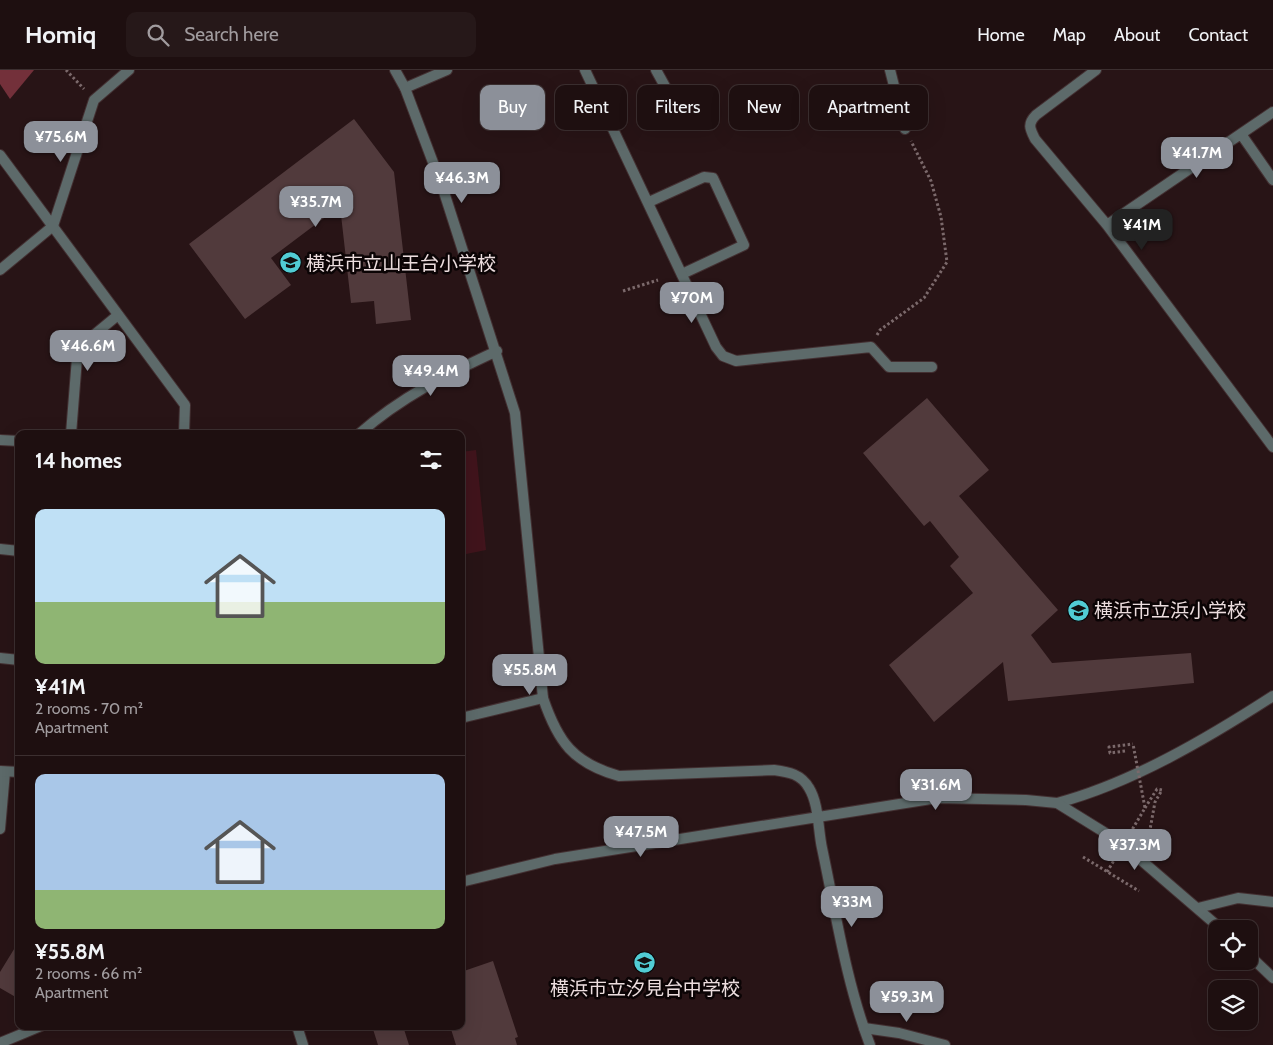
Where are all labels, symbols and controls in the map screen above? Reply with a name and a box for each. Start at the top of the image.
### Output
search box [126,12,476,57]
text: Homiq [25,20,96,49]
icon: search [144,21,172,49]
text: Search here [184,23,279,46]
text: Home [977,24,1025,46]
text: Map [1053,24,1086,46]
text: About [1114,24,1160,46]
text: Contact [1188,24,1248,46]
chip: Buy [480,85,545,130]
chip: Rent [555,85,627,130]
chip: Filters [637,85,719,130]
chip: New [729,85,799,130]
chip: Apartment [809,85,928,130]
pin: ¥75.6M [20,121,102,163]
text: ¥75.6M [35,127,87,146]
pin: ¥41.7M [1156,136,1238,179]
text: ¥41.7M [1172,143,1222,162]
pin: ¥46.3M [421,162,503,204]
text: ¥46.3M [435,168,489,187]
pin: ¥35.7M [275,186,357,228]
text: ¥35.7M [290,192,342,211]
pin: ¥41M [1112,208,1172,251]
text: ¥41M [1123,215,1161,234]
school or university icon: 横浜市立山王台小学校 [278,251,302,275]
place label: 横浜市立山王台小学校 [306,252,496,275]
pin: ¥70M [662,282,722,324]
text: ¥70M [671,288,713,307]
pin: ¥46.6M [47,330,129,372]
text: ¥46.6M [61,336,115,355]
pin: ¥49.4M [390,354,472,397]
text: ¥49.4M [403,361,459,380]
icon: filters [417,446,445,474]
text: 14 homes [35,448,122,473]
icon: home [195,541,285,631]
school or university icon: 横浜市立浜小学校 [1066,598,1090,622]
place label: 横浜市立浜小学校 [1094,599,1246,622]
pin: ¥55.8M [489,654,571,696]
text: ¥55.8M [503,660,557,679]
text: ¥41M [35,674,86,699]
text: 2 rooms · 70 m² [35,699,143,718]
text: Apartment [35,718,108,737]
pin: ¥31.6M [895,768,977,811]
text: ¥31.6M [911,775,961,794]
icon: home [195,807,285,897]
pin: ¥47.5M [600,816,682,858]
text: ¥47.5M [615,822,667,841]
pin: ¥37.3M [1094,828,1176,871]
text: ¥37.3M [1109,835,1161,854]
pin: ¥33M [822,886,882,928]
text: ¥33M [832,892,872,911]
map controls [1208,920,1258,1030]
button: locate [1208,920,1258,970]
text: ¥55.8M [35,939,105,964]
school or university icon: 横浜市立汐見台中学校 [633,950,657,974]
text: 2 rooms · 66 m² [35,964,142,983]
place label: 横浜市立汐見台中学校 [550,977,740,1000]
pin: ¥59.3M [866,980,948,1023]
button: layers [1208,980,1258,1030]
text: Apartment [35,983,108,1002]
text: ¥59.3M [881,987,933,1006]

